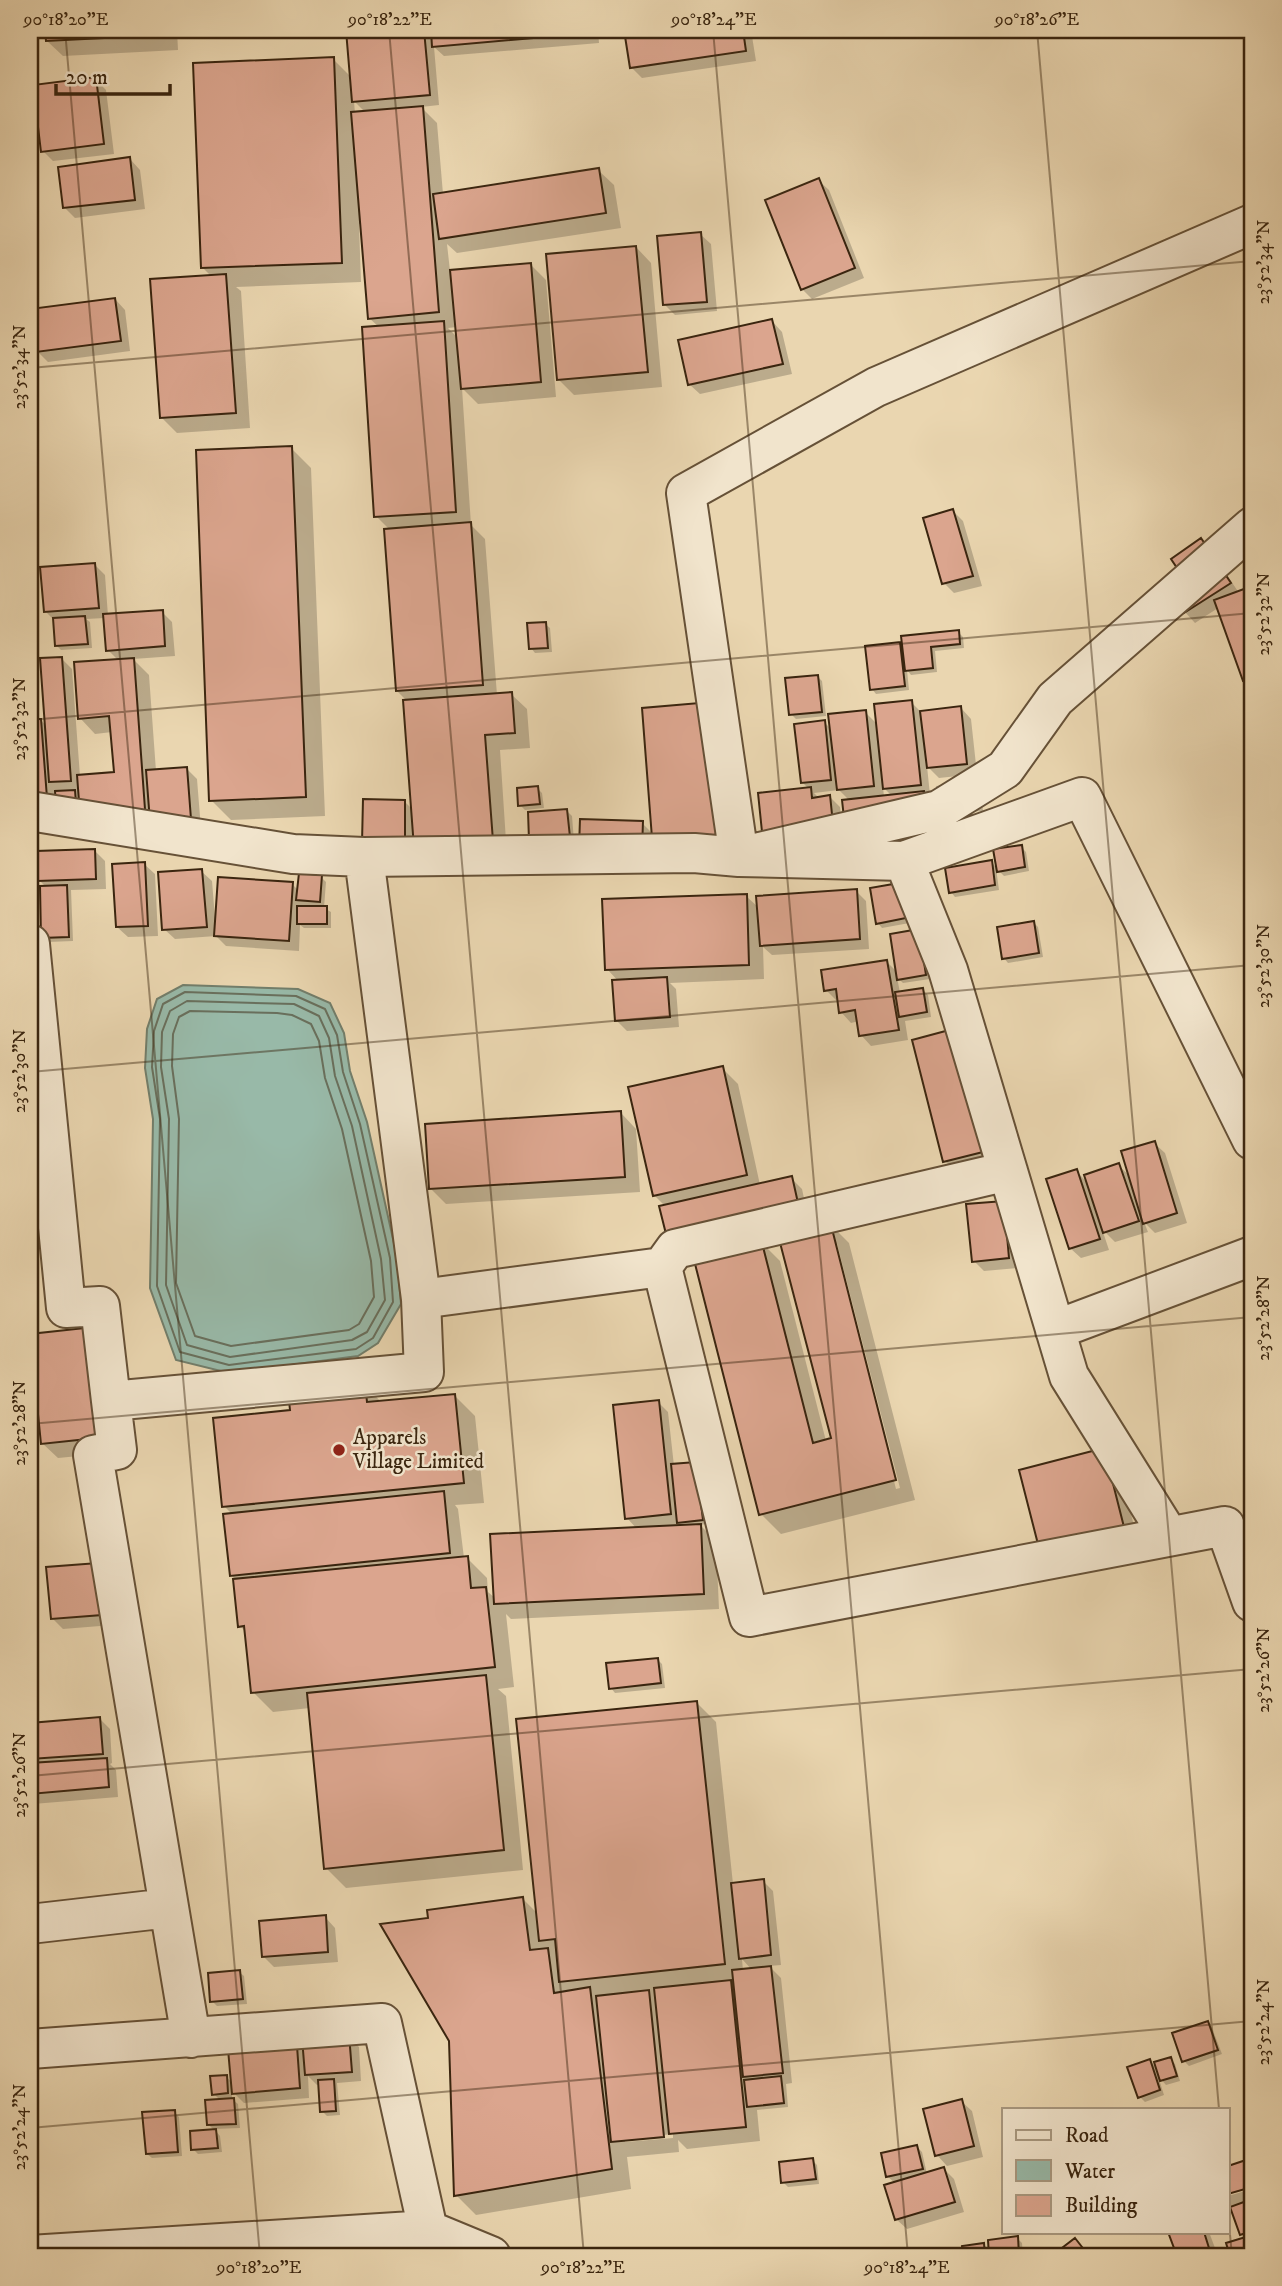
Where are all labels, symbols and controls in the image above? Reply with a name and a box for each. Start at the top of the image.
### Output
text: 90°18'20"E [23,9,109,31]
text: 90°18'22"E [347,9,432,31]
text: 90°18'24"E [670,9,757,31]
text: 90°18'26"E [994,9,1080,31]
scale bar [56,52,170,96]
text: 20 m [66,65,108,91]
text: 23°52'34"N [1253,220,1275,304]
text: 23°52'34"N [9,325,31,409]
text: 23°52'32"N [1253,572,1275,655]
text: 23°52'32"N [9,677,31,760]
text: 23°52'30"N [1253,924,1275,1008]
text: 23°52'30"N [9,1029,31,1113]
text: 23°52'28"N [1253,1275,1275,1361]
text: 23°52'28"N [9,1380,31,1466]
place label: Apparels Village Limited [352,1425,485,1475]
marker: Apparels Village Limited [331,1442,347,1458]
text: 23°52'26"N [1253,1627,1275,1713]
text: 23°52'26"N [9,1732,31,1818]
text: 23°52'24"N [1253,1978,1275,2065]
text: 23°52'24"N [9,2083,31,2170]
legend [1002,2108,1230,2234]
text: Road [1065,2123,1109,2149]
text: Water [1064,2159,1115,2185]
text: Building [1065,2193,1138,2219]
text: 90°18'20"E [216,2257,302,2279]
text: 90°18'22"E [540,2257,625,2279]
text: 90°18'24"E [863,2257,950,2279]

